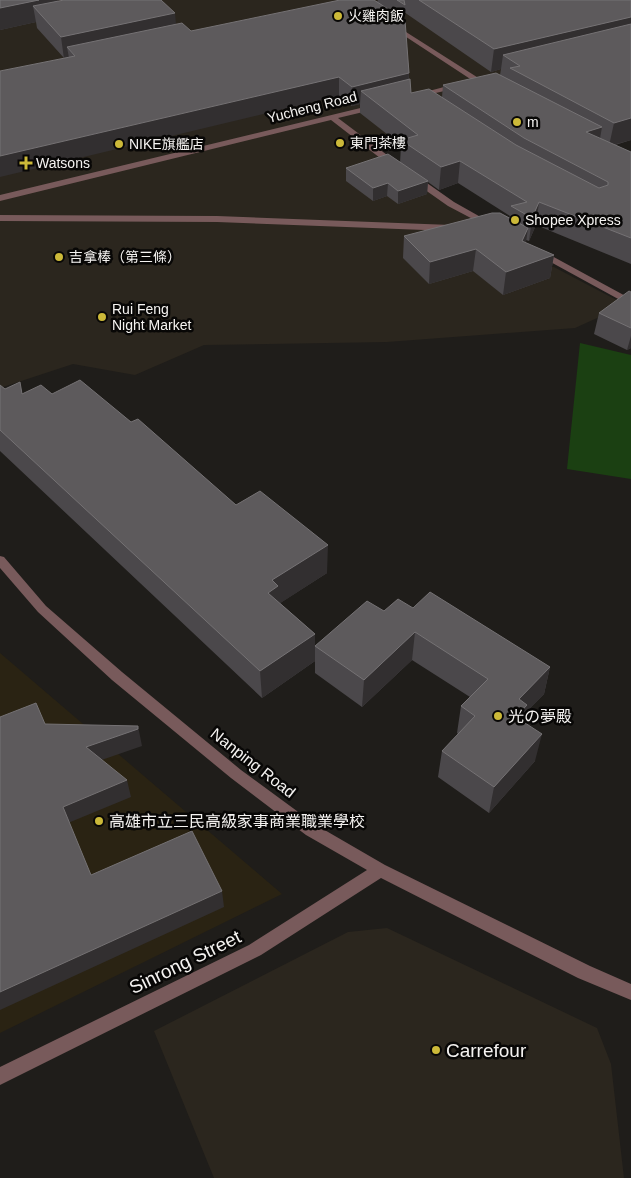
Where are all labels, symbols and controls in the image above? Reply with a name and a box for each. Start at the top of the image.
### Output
place label: 火雞肉飯 [348,8,404,24]
marker: 火雞肉飯 [332,10,344,22]
street label: Yucheng Road [265,88,359,126]
place label: m [527,114,539,130]
marker: m [511,116,523,128]
place label: 東門茶樓 [350,135,406,151]
place label: NIKE旗艦店 [129,136,204,152]
marker: 東門茶樓 [334,137,346,149]
marker: NIKE旗艦店 [113,138,125,150]
place label: Watsons [36,155,90,171]
marker: Watsons [20,157,32,169]
place label: Shopee Xpress [525,212,621,228]
marker: Shopee Xpress [509,214,521,226]
place label: 吉拿棒（第三條） [69,249,181,265]
marker: 吉拿棒（第三條） [53,251,65,263]
place label: Rui Feng Night Market [112,301,191,333]
marker: Rui Feng Night Market [96,311,108,323]
place label: 光の夢殿 [508,708,572,725]
marker: 光の夢殿 [492,710,504,722]
street label: Nanping Road [207,725,299,801]
place label: 高雄市立三民高級家事商業職業學校 [109,813,365,830]
marker: 高雄市立三民高級家事商業職業學校 [93,815,105,827]
street label: Sinrong Street [126,926,245,998]
place label: Carrefour [446,1040,527,1061]
marker: Carrefour [430,1044,442,1056]

